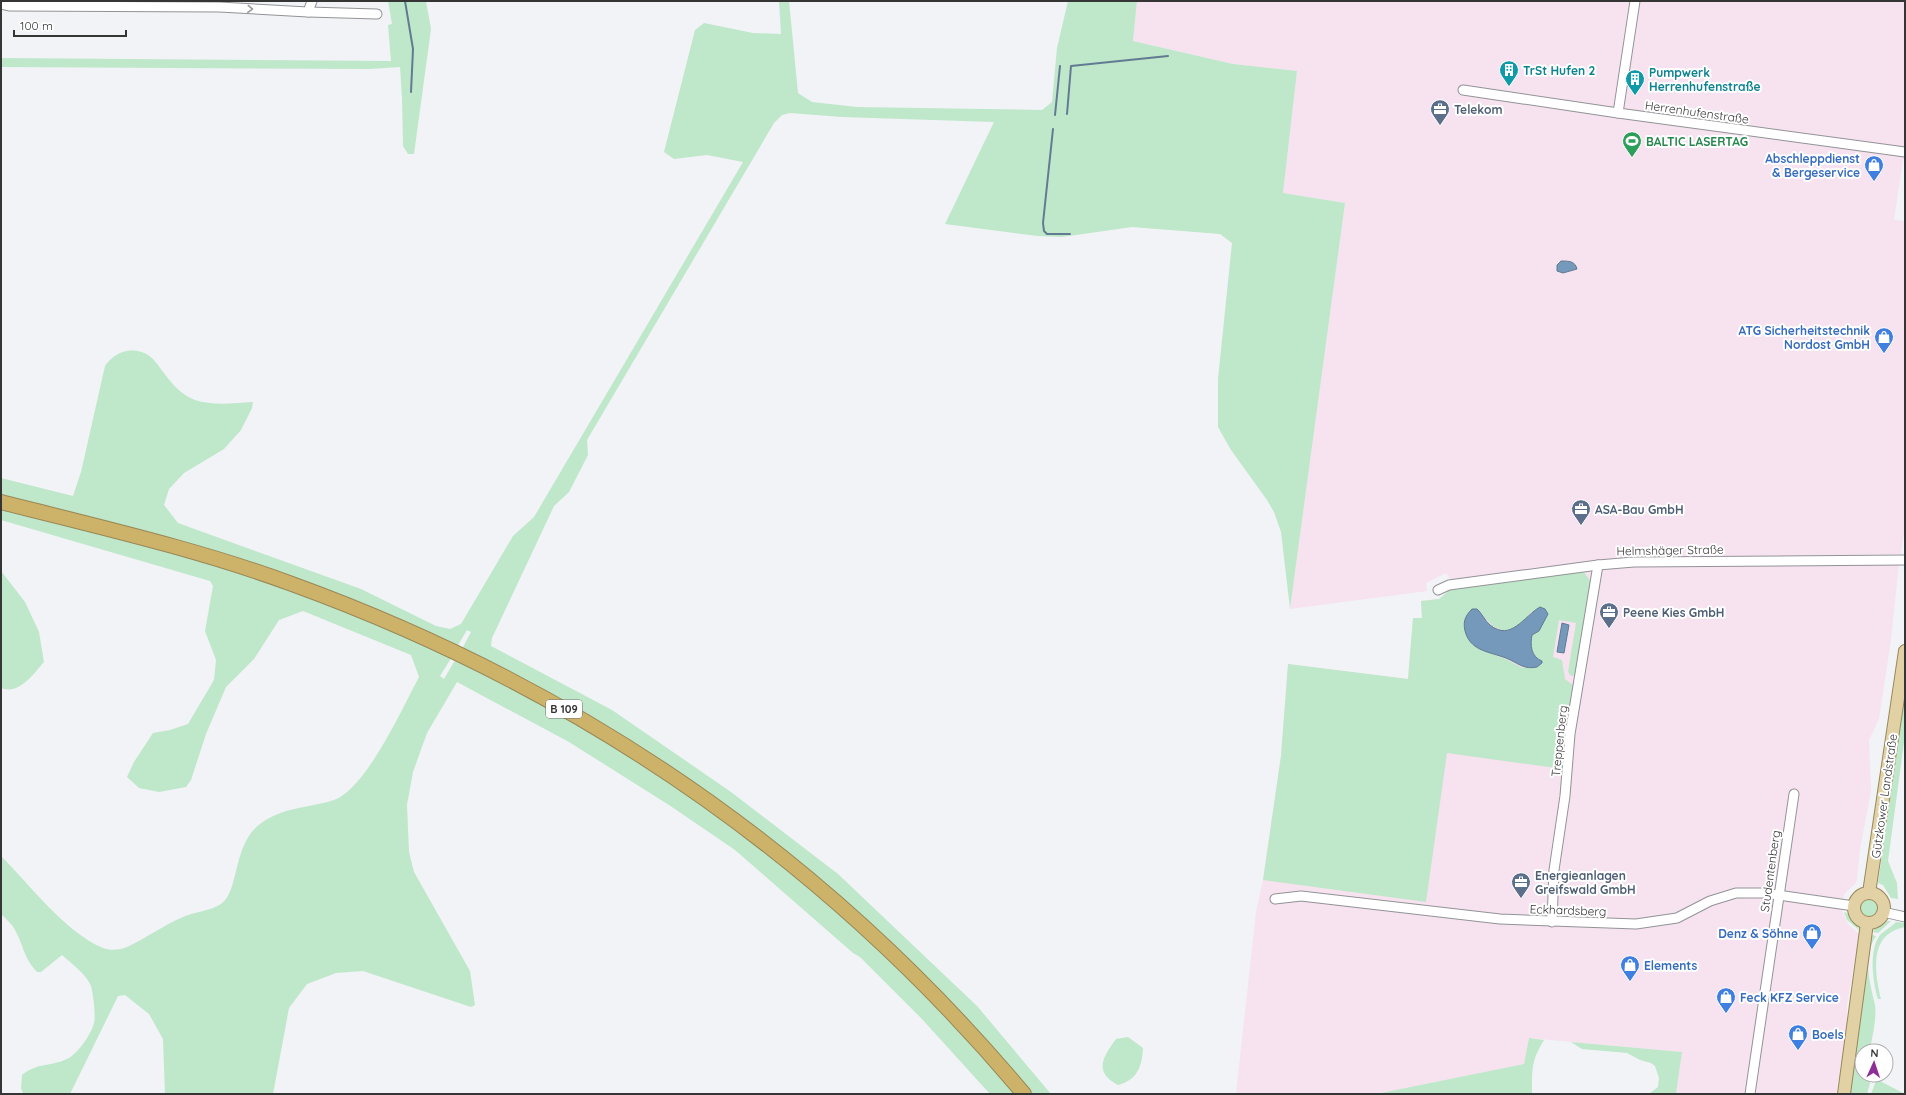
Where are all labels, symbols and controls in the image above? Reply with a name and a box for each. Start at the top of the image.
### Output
one-way arrow [247,5,253,13]
scale bar [14,12,126,38]
text: 100 m [20,18,53,33]
building icon: TrSt Hufen 2 [1498,59,1520,87]
place label: TrSt Hufen 2 [1523,63,1596,78]
place label: Pumpwerk Herrenhufenstraße [1649,65,1761,94]
building icon: Pumpwerk Herrenhufenstraße [1624,68,1646,96]
street label: Herrenhufenstraße [1644,97,1750,127]
office icon: Telekom [1429,98,1451,126]
place label: Telekom [1454,102,1502,117]
sports icon: BALTIC LASERTAG [1621,130,1643,158]
place label: BALTIC LASERTAG [1646,134,1748,149]
place label: Abschleppdienst & Bergeservice [1765,151,1860,180]
shop icon: Abschleppdienst & Bergeservice [1863,154,1885,182]
place label: ATG Sicherheitstechnik Nordost GmbH [1739,323,1870,352]
shop icon: ATG Sicherheitstechnik Nordost GmbH [1873,326,1895,354]
office icon: ASA-Bau GmbH [1570,498,1592,526]
place label: ASA-Bau GmbH [1595,502,1684,517]
street label: Helmshäger Straße [1616,542,1724,558]
office icon: Peene Kies GmbH [1598,601,1620,629]
place label: Peene Kies GmbH [1623,605,1724,620]
road number: B 109 [546,700,582,718]
street label: Treppenberg [1548,704,1570,778]
street label: Gützkower Landstraße [1868,733,1900,859]
street label: Studentenberg [1757,829,1783,913]
place label: Energieanlagen Greifswald GmbH [1535,868,1636,897]
office icon: Energieanlagen Greifswald GmbH [1510,871,1532,899]
street label: Eckhardsberg [1529,901,1607,919]
shop icon: Denz & Söhne [1801,922,1823,950]
place label: Denz & Söhne [1718,926,1798,941]
shop icon: Elements [1619,954,1641,982]
place label: Elements [1644,958,1698,973]
shop icon: Feck KFZ Service [1715,986,1737,1014]
place label: Feck KFZ Service [1740,990,1839,1005]
shop icon: Boels [1787,1023,1809,1051]
place label: Boels [1812,1027,1844,1042]
north arrow [1854,1043,1894,1083]
text: N [1870,1046,1879,1060]

